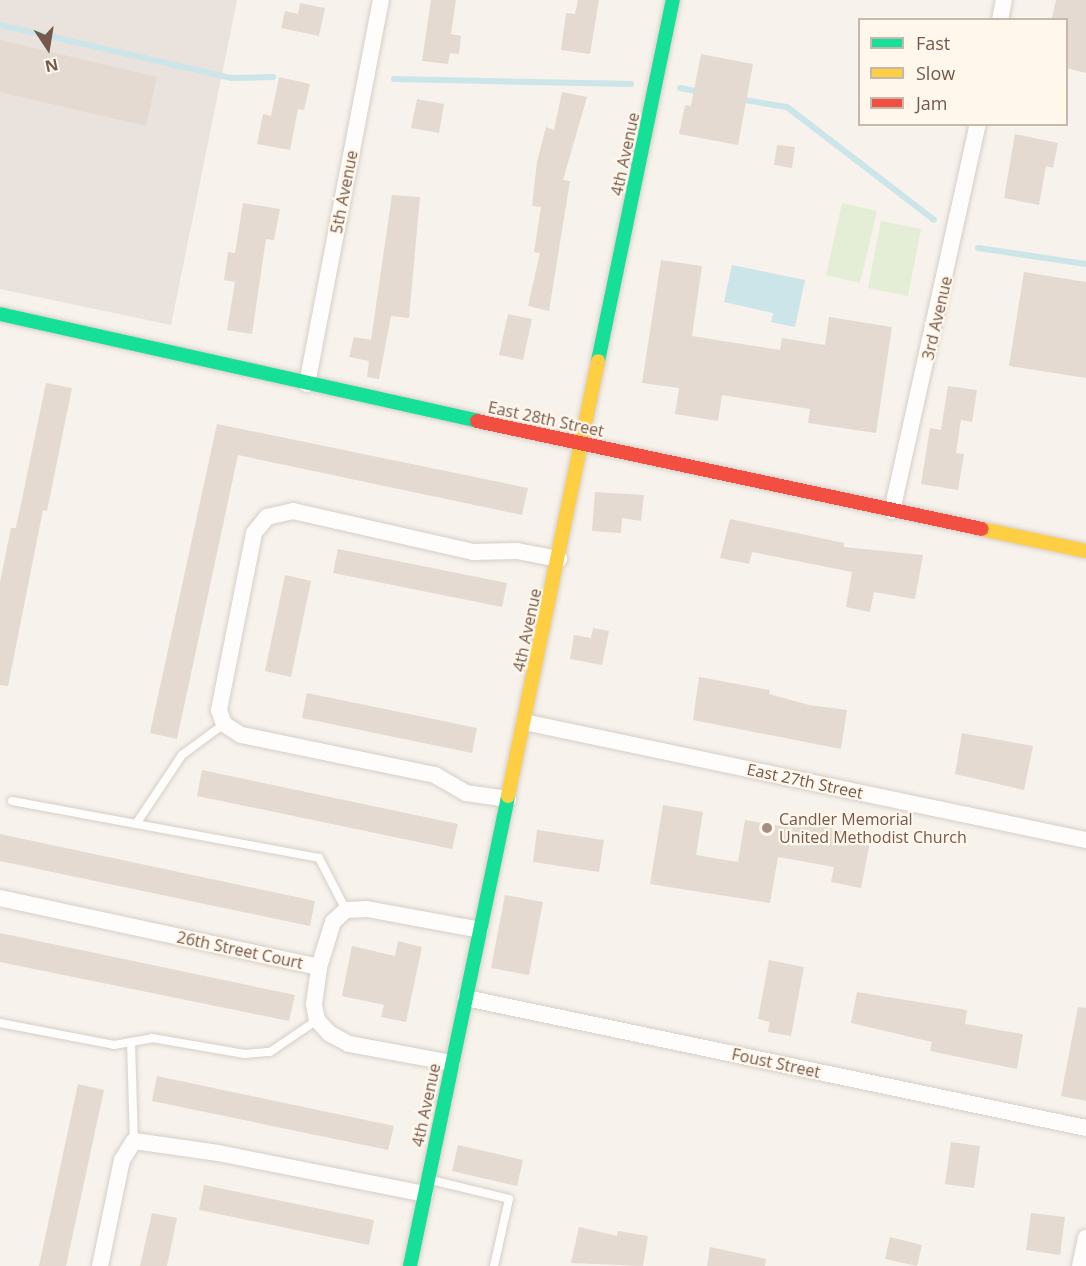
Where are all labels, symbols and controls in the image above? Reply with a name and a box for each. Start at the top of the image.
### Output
north arrow [18,18,78,78]
legend [858,18,1068,126]
text: Fast [916,31,950,55]
text: N [43,53,60,78]
text: Slow [916,61,955,85]
text: Jam [916,91,948,115]
street label: 4th Avenue [607,111,643,197]
street label: 5th Avenue [327,149,361,235]
street label: 3rd Avenue [918,274,956,362]
street label: East 28th Street [486,397,606,441]
street label: 4th Avenue [509,587,545,673]
street label: East 27th Street [745,759,865,803]
place label: Candler Memorial United Methodist Church [779,809,967,847]
marker: Candler Memorial United Methodist Church [760,821,774,835]
street label: 26th Street Court [175,927,305,973]
street label: Foust Street [730,1044,822,1082]
street label: 4th Avenue [408,1062,444,1148]

